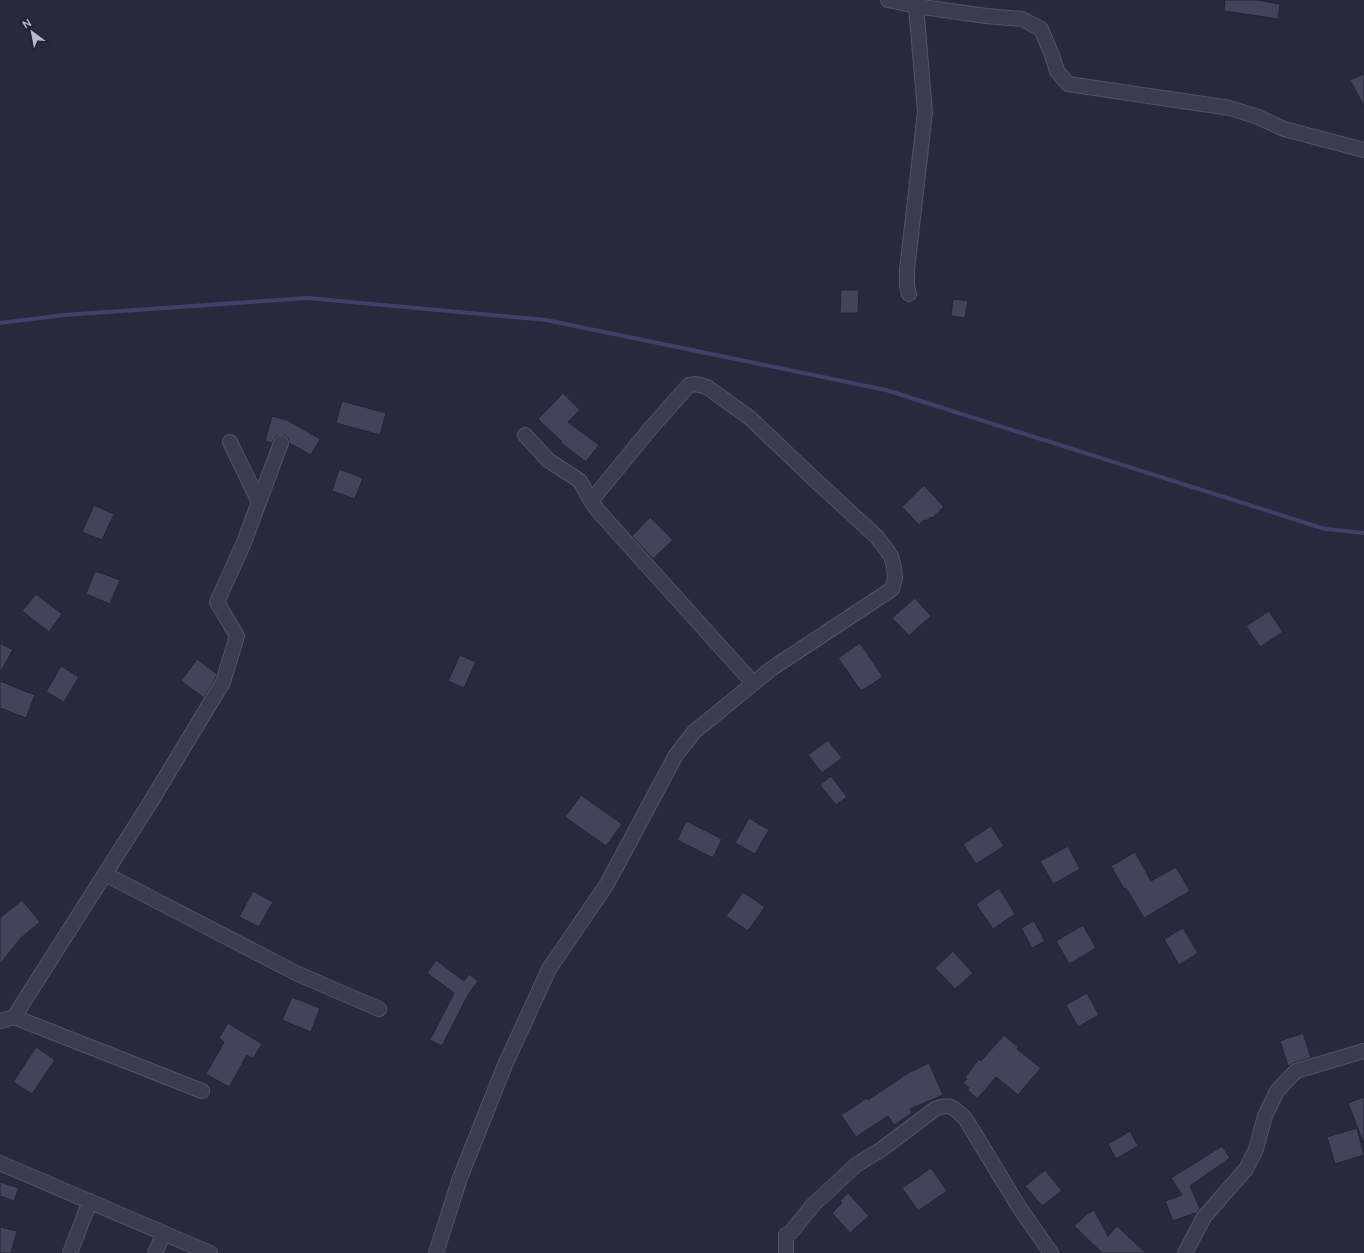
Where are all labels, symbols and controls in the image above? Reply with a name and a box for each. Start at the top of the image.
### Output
north arrow [12,12,52,52]
text: N [20,15,34,32]

